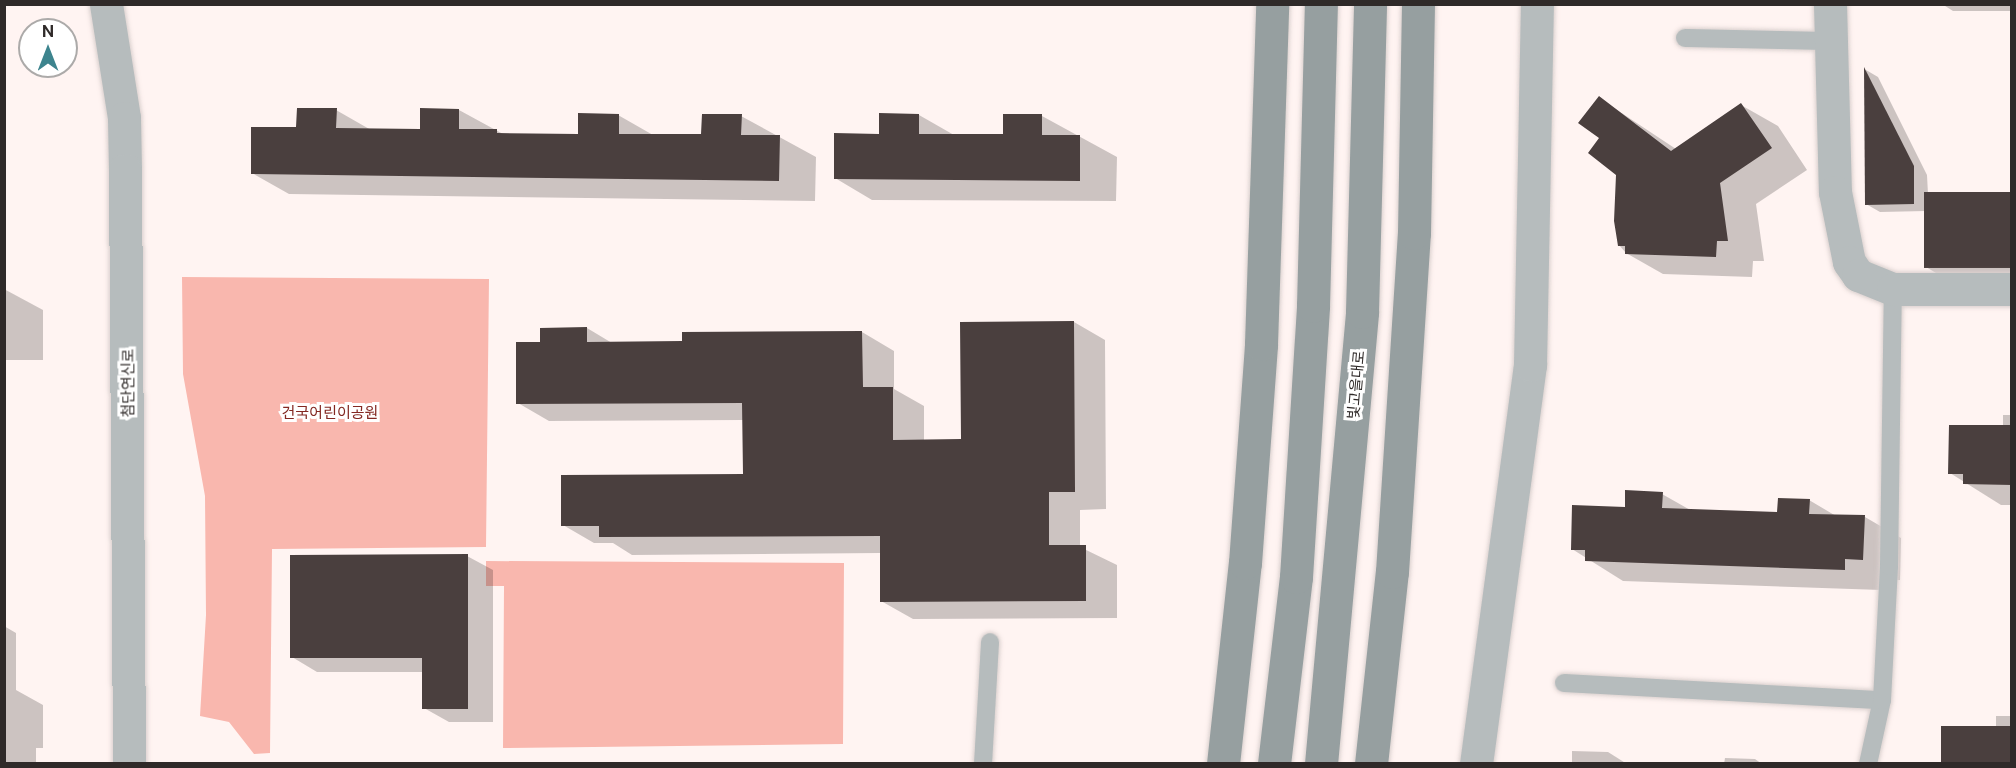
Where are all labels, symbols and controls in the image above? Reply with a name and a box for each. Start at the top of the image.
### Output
north arrow [18,18,78,78]
text: N [42,22,54,41]
street label: 첨단연신로 [119,349,137,417]
street label: 빛고을대로 [1344,350,1368,420]
park label: 건국어린이공원 [282,404,378,422]

